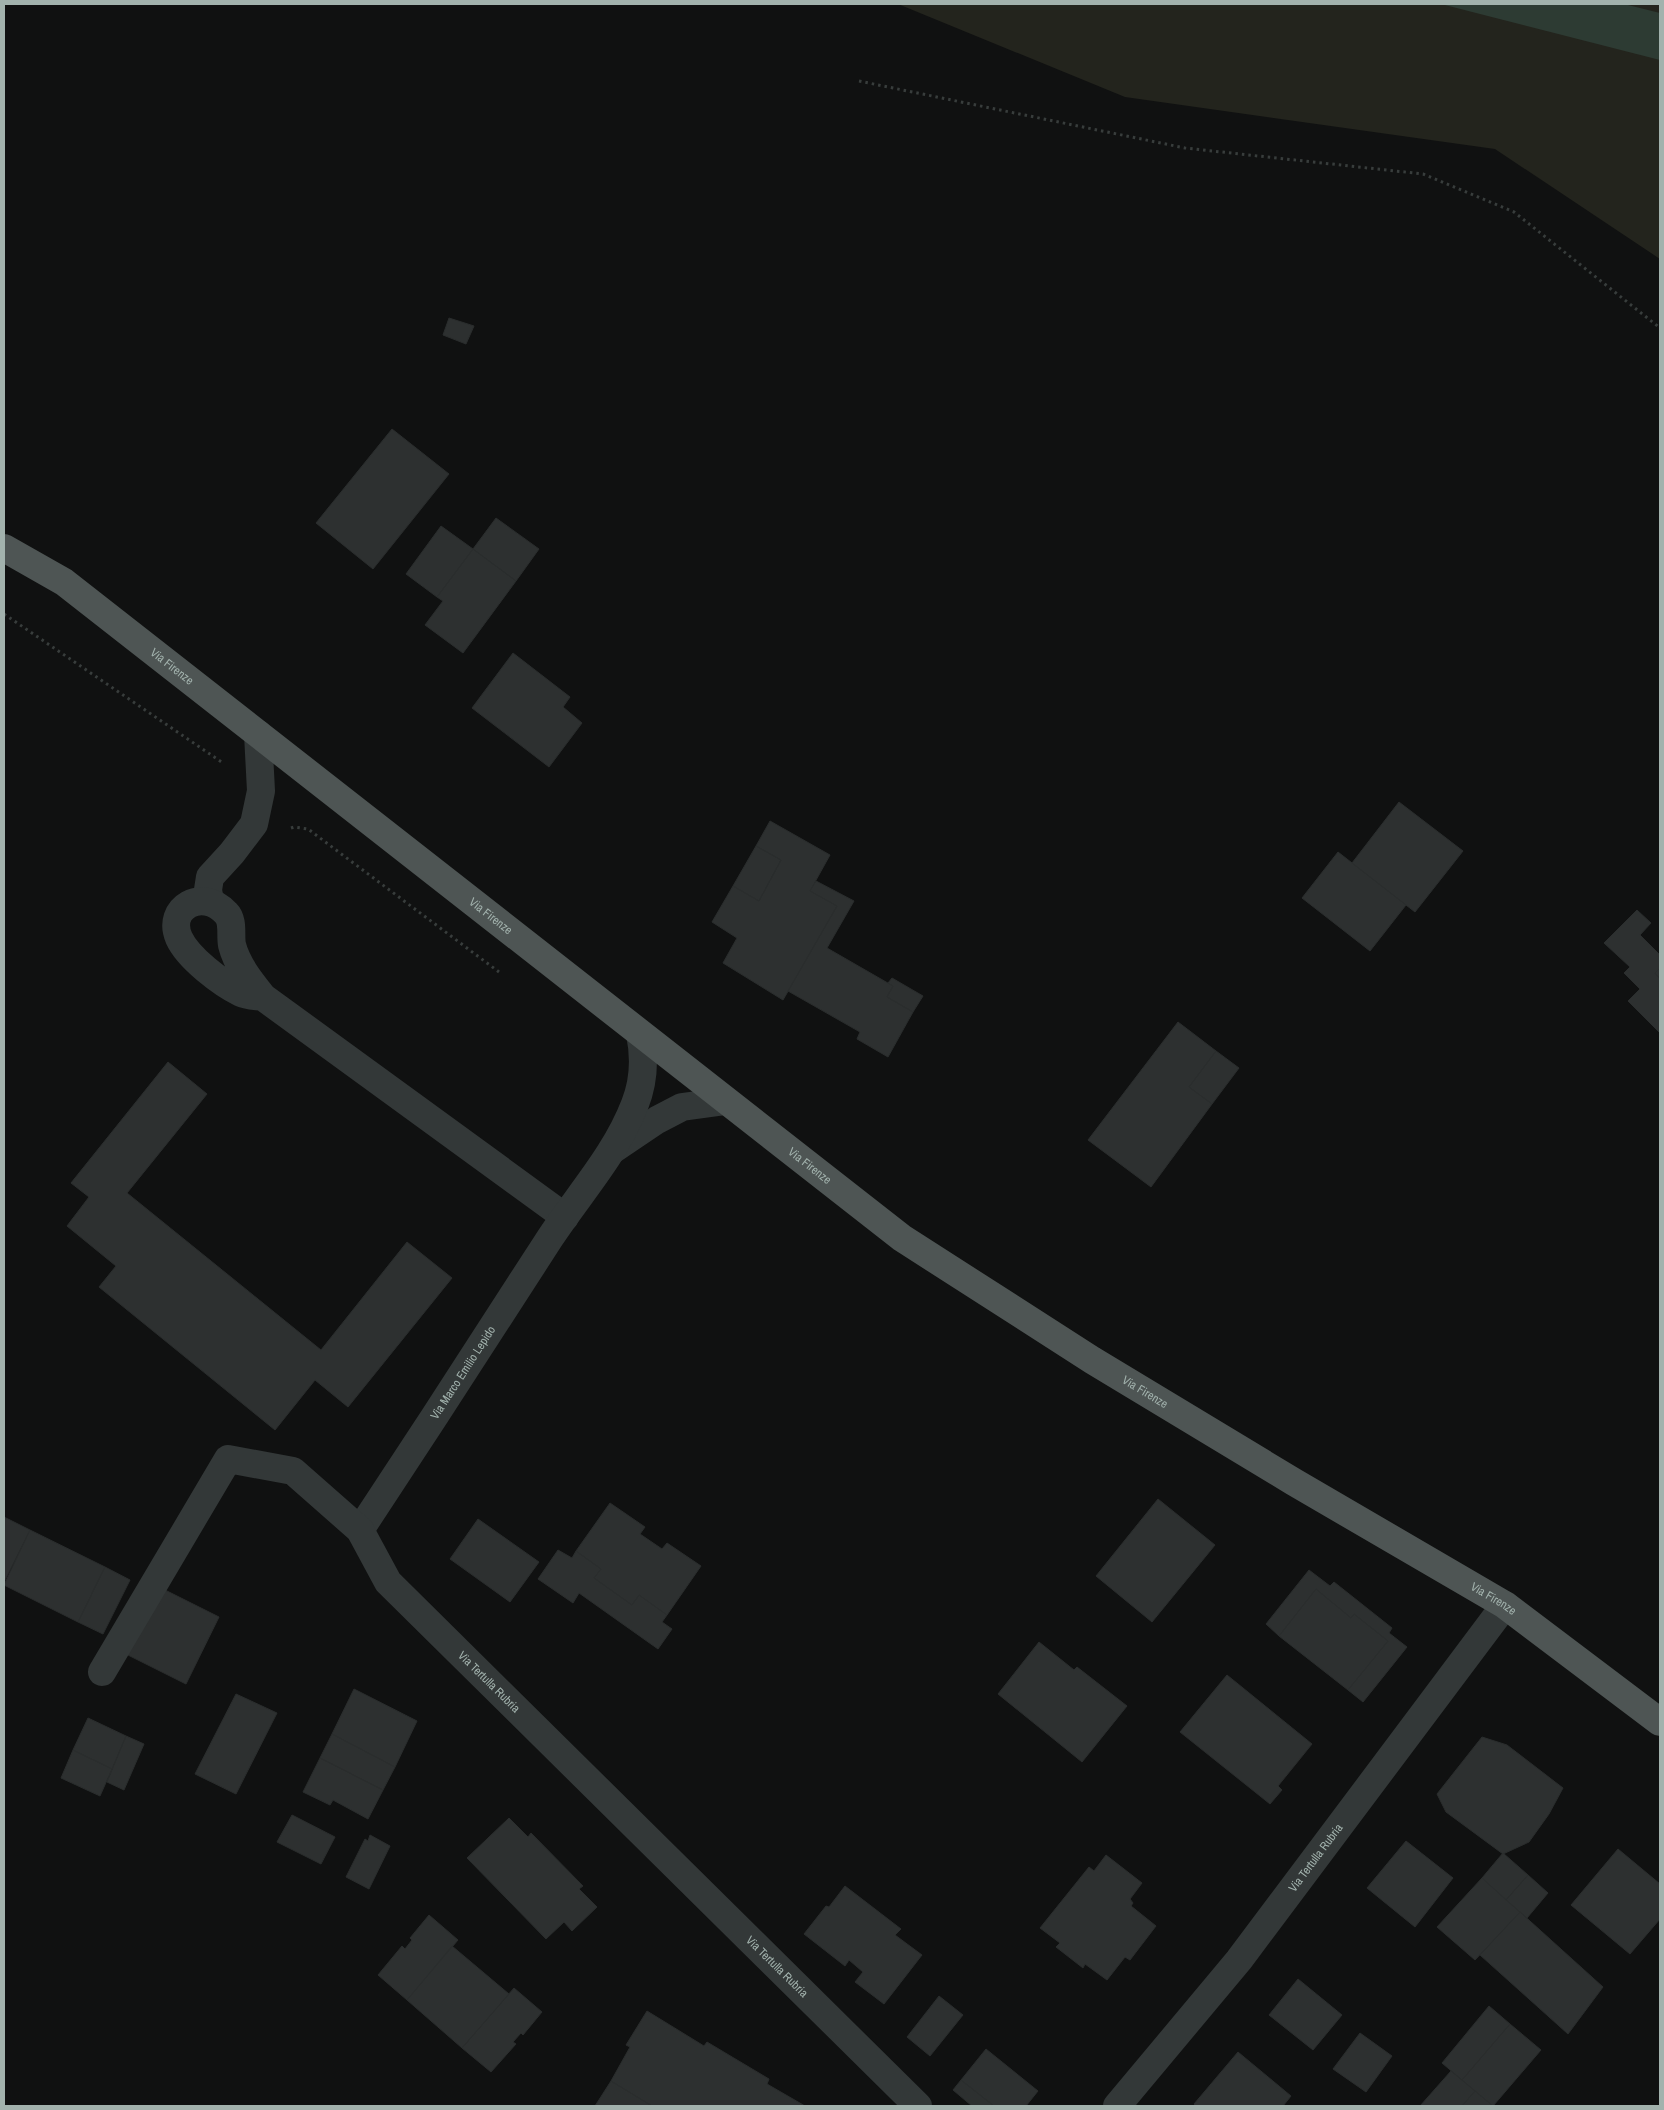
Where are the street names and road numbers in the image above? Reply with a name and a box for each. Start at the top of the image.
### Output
street label: Via Firenze [147,645,197,688]
street label: Via Firenze [466,894,516,938]
street label: Via Firenze [785,1144,835,1188]
street label: Via Marco Emilio Lepido [427,1323,499,1422]
street label: Via Firenze [1119,1372,1171,1412]
street label: Via Firenze [1468,1579,1520,1619]
street label: Via Tertulla Rubria [454,1648,524,1717]
street label: Via Tertulla Rubria [1285,1820,1347,1895]
street label: Via Tertulla Rubria [742,1932,812,2001]

